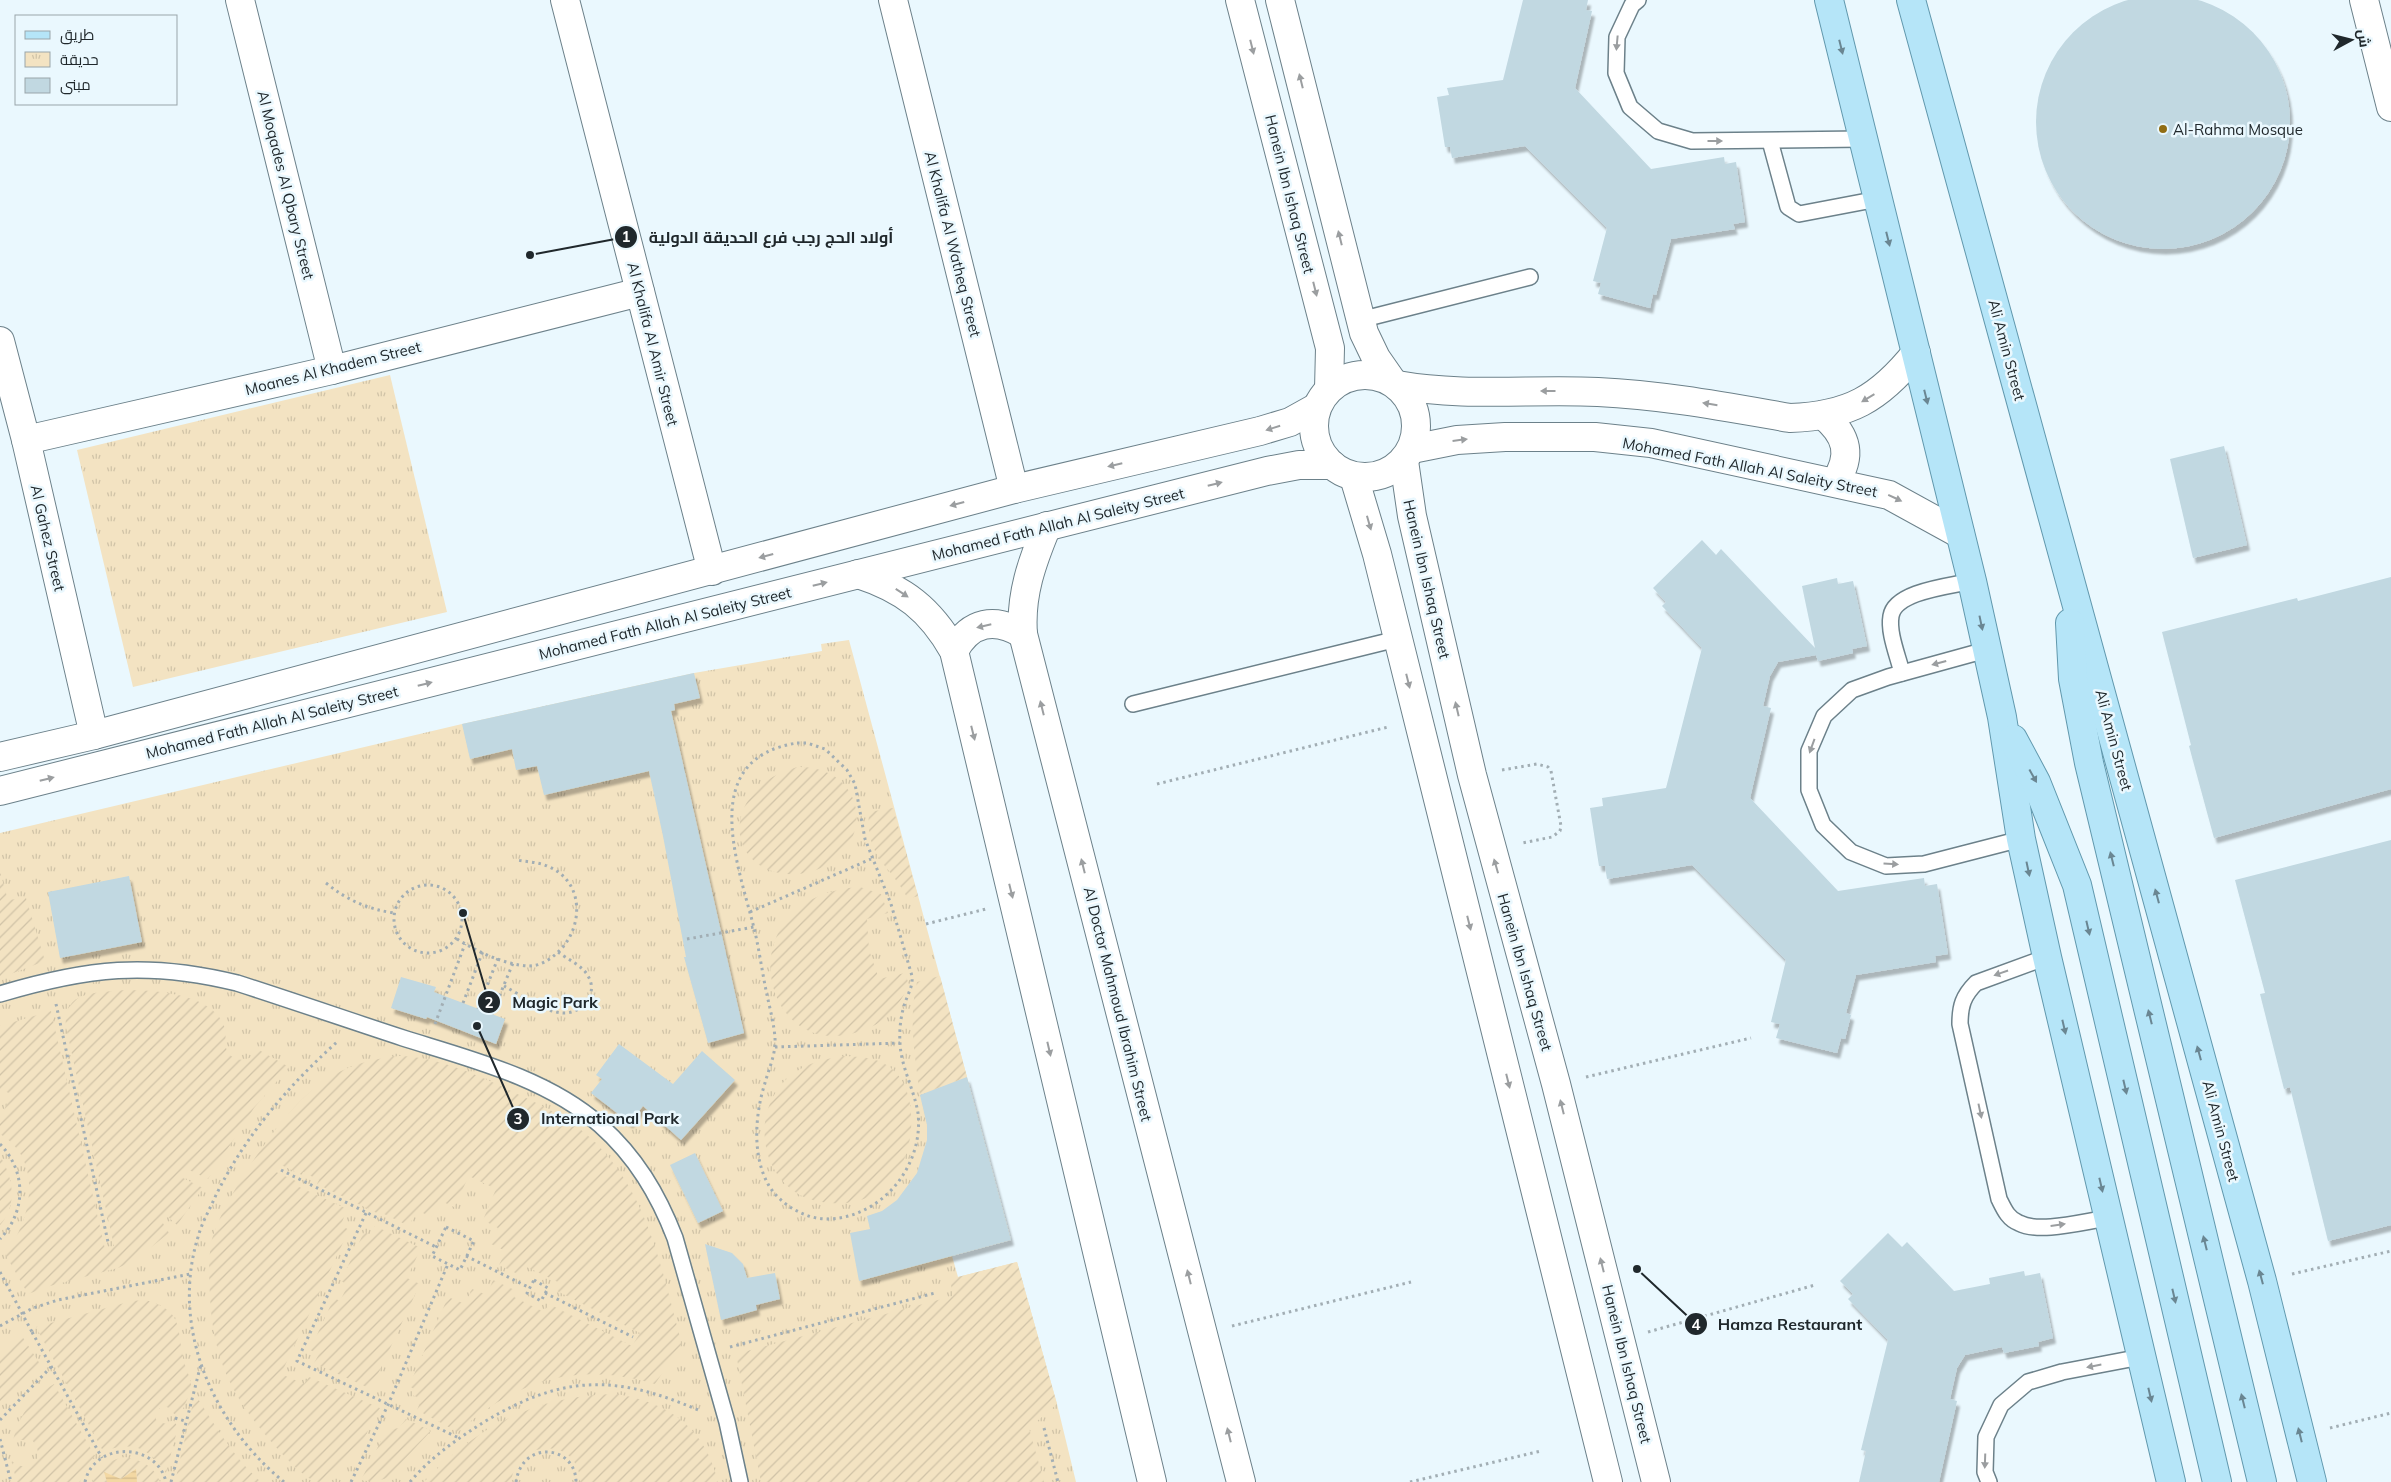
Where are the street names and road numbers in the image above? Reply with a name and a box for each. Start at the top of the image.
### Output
street label: Al Moqades Al Qbary Street [253,89,319,281]
street label: Hanein Ibn Ishaq Street [1261,113,1319,275]
street label: Al Khalifa Al Watheq Street [921,149,985,339]
street label: Al Khalifa Al Amir Street [623,260,683,428]
street label: Ali Amin Street [1984,297,2030,403]
street label: Moanes Al Khadem Street [243,337,423,399]
street label: Mohamed Fath Allah Al Saleity Street [1621,433,1879,501]
street label: Al Gahez Street [27,483,69,593]
street label: Mohamed Fath Allah Al Saleity Street [930,483,1186,565]
street label: Hanein Ibn Ishaq Street [1399,498,1455,660]
street label: Mohamed Fath Allah Al Saleity Street [537,582,793,664]
street label: Mohamed Fath Allah Al Saleity Street [144,681,400,763]
street label: Ali Amin Street [2091,687,2137,793]
street label: Al Doctor Mahmoud Ibrahim Street [1080,885,1156,1123]
street label: Hanein Ibn Ishaq Street [1493,891,1557,1053]
street label: Ali Amin Street [2198,1078,2244,1184]
street label: Hanein Ibn Ishaq Street [1598,1283,1656,1445]

